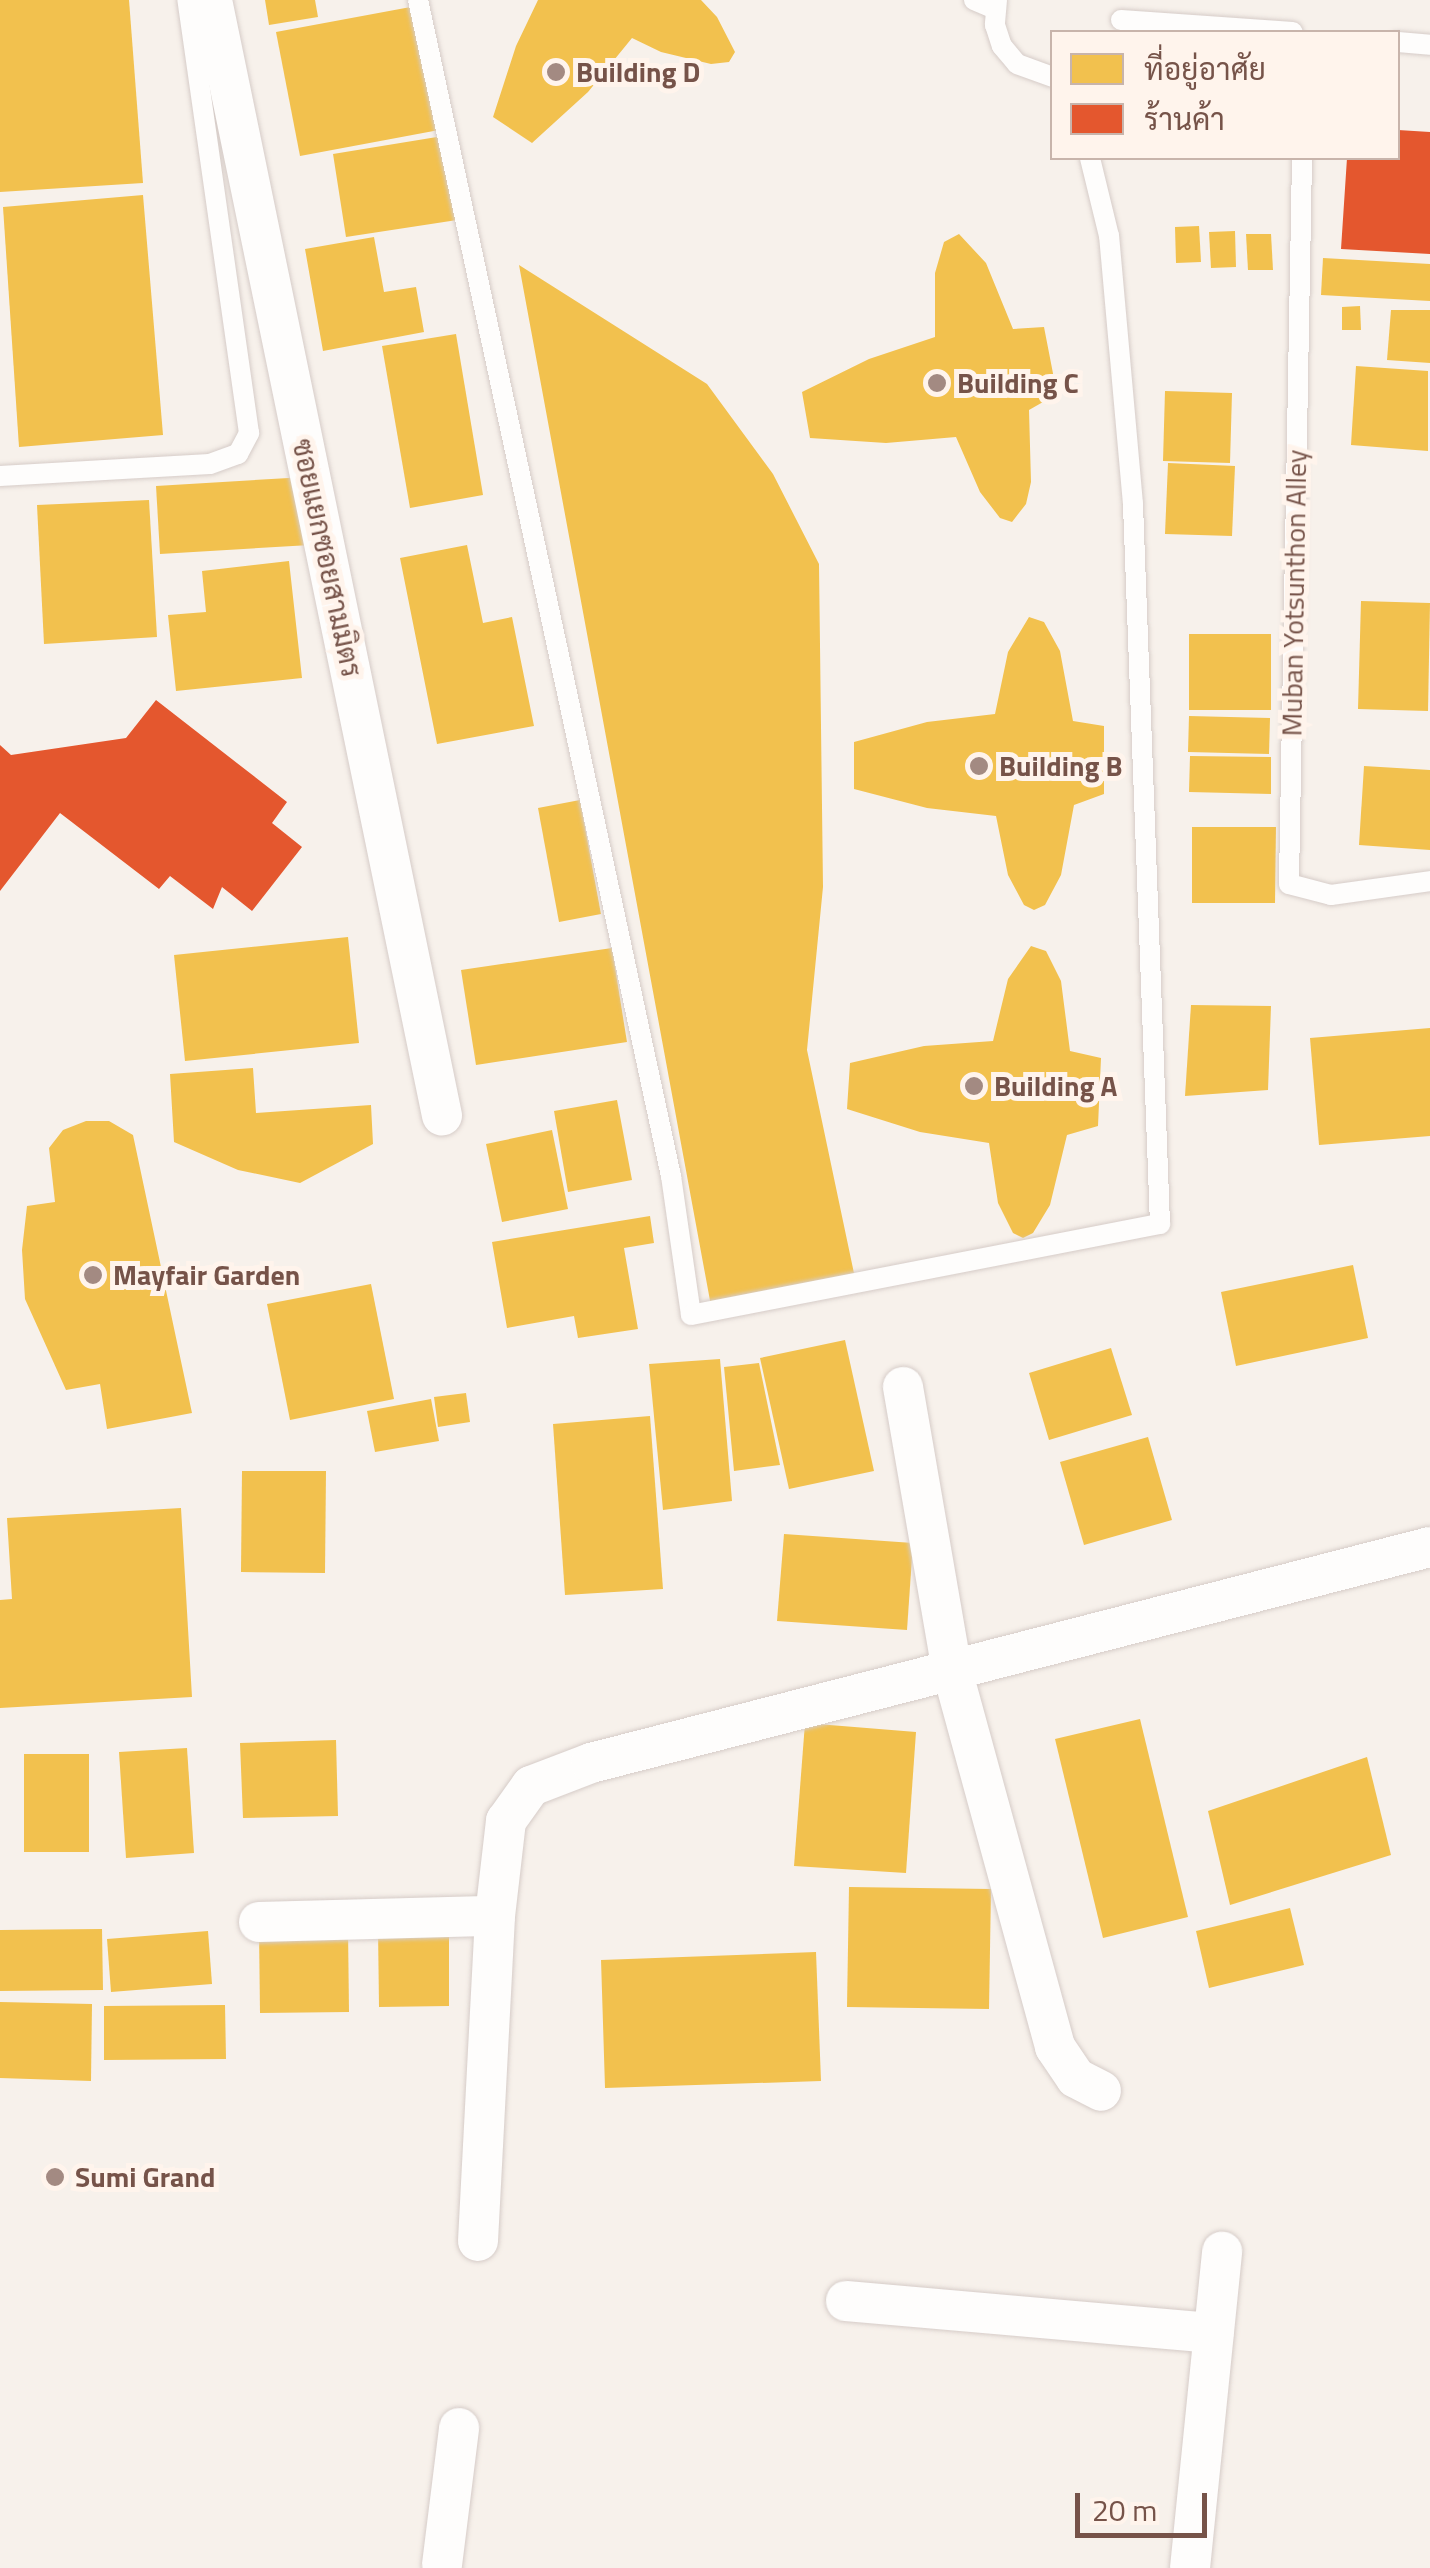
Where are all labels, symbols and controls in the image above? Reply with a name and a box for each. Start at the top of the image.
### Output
legend [1050,30,1400,160]
text: ที่อยู่อาศัย [1144,46,1266,92]
place label: Building D [576,55,700,89]
marker: Building D [545,61,567,83]
text: ร้านค้า [1144,96,1225,142]
place label: Building C [957,366,1079,400]
marker: Building C [926,372,948,394]
street label: ซอยแยกซอยสามมิตร [285,436,369,680]
street label: Muban Yotsunthon Alley [1275,449,1313,737]
place label: Building B [999,749,1123,783]
marker: Building B [968,755,990,777]
place label: Building A [994,1069,1117,1103]
marker: Building A [963,1075,985,1097]
place label: Mayfair Garden [113,1258,300,1292]
marker: Mayfair Garden [82,1264,104,1286]
place label: Sumi Grand [75,2160,215,2194]
marker: Sumi Grand [44,2166,66,2188]
scale bar [1080,2473,1212,2535]
text: 20 m [1092,2487,1157,2533]

